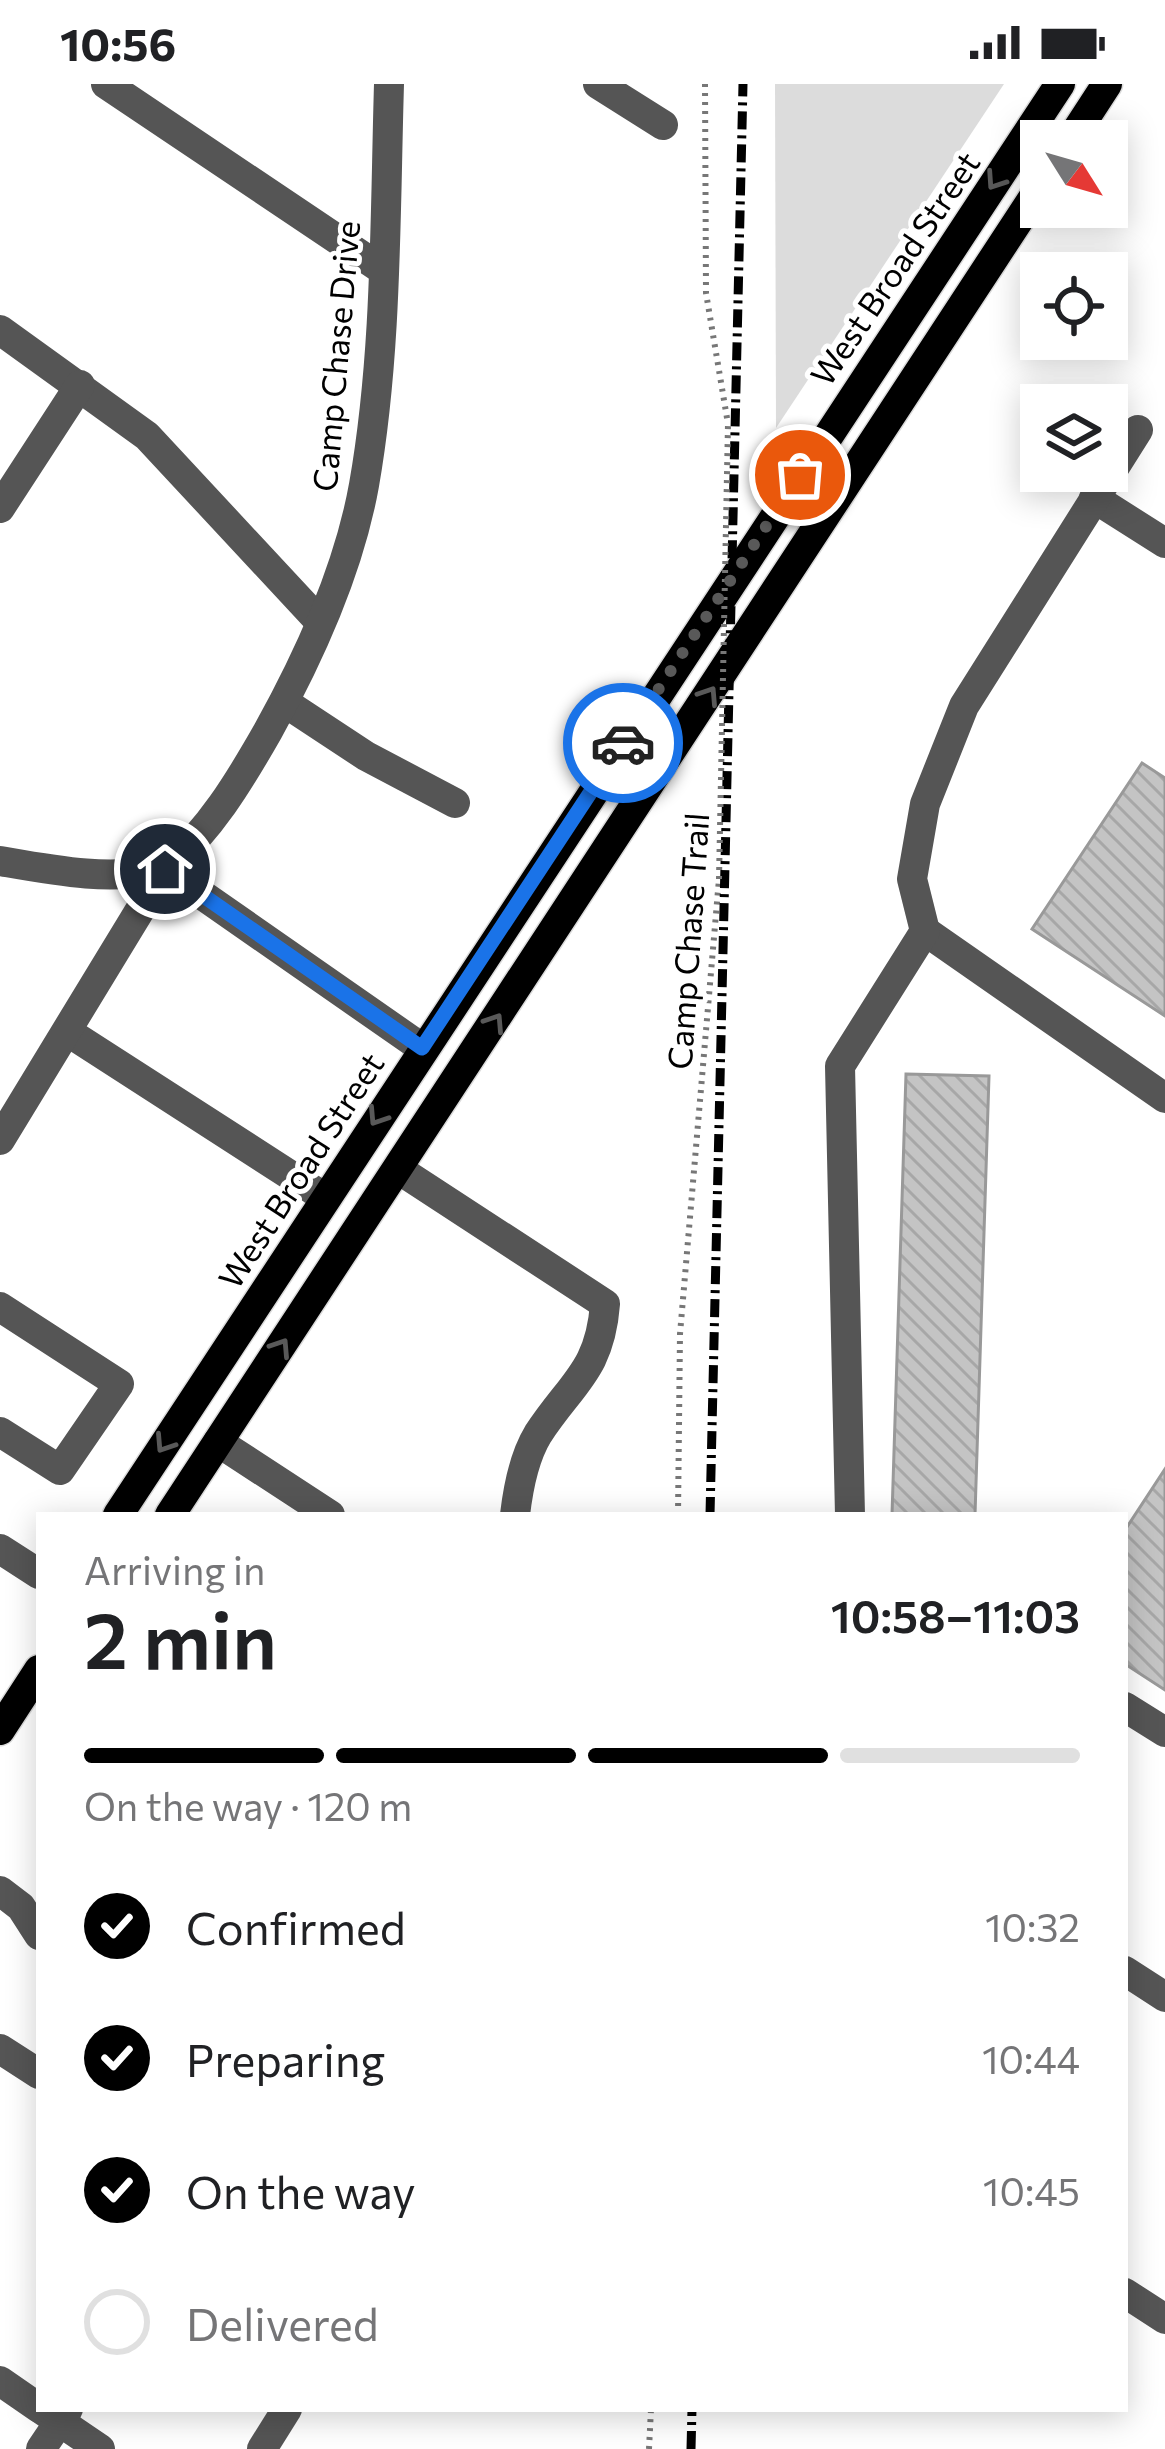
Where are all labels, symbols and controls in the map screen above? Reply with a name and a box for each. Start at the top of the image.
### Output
text: 10:56 [60,15,176,70]
north arrow [1020,120,1128,228]
map controls [1020,120,1128,492]
street label: West Broad Street [801,143,987,393]
one-way arrow [987,168,1009,190]
street label: Camp Chase Drive [303,219,367,493]
button: locate [1020,252,1128,360]
button: layers [1020,384,1128,492]
pin [749,424,851,526]
icon: bag [767,442,833,508]
courier [563,683,683,803]
one-way arrow [694,687,716,709]
icon: car [590,710,656,776]
street label: Camp Chase Trail [658,811,716,1071]
pin [114,818,216,920]
icon: home [132,836,198,902]
one-way arrow [481,1013,503,1035]
street label: West Broad Street [208,1044,392,1296]
one-way arrow [369,1104,391,1126]
one-way arrow [266,1339,288,1361]
one-way arrow [156,1431,179,1453]
text: Arriving in [84,1545,265,1593]
text: 10:58–11:03 [831,1587,1080,1642]
text: 2 min [84,1590,277,1685]
text: On the way · 120 m [84,1781,412,1829]
icon: check [84,1893,150,1959]
text: Confirmed [186,1899,406,1954]
text: 10:32 [985,1902,1080,1950]
icon: check [84,2025,150,2091]
text: Preparing [186,2031,385,2086]
text: 10:44 [982,2034,1080,2082]
icon: check [84,2157,150,2223]
text: On the way [186,2163,416,2218]
text: 10:45 [983,2166,1080,2214]
text: Delivered [186,2295,379,2350]

